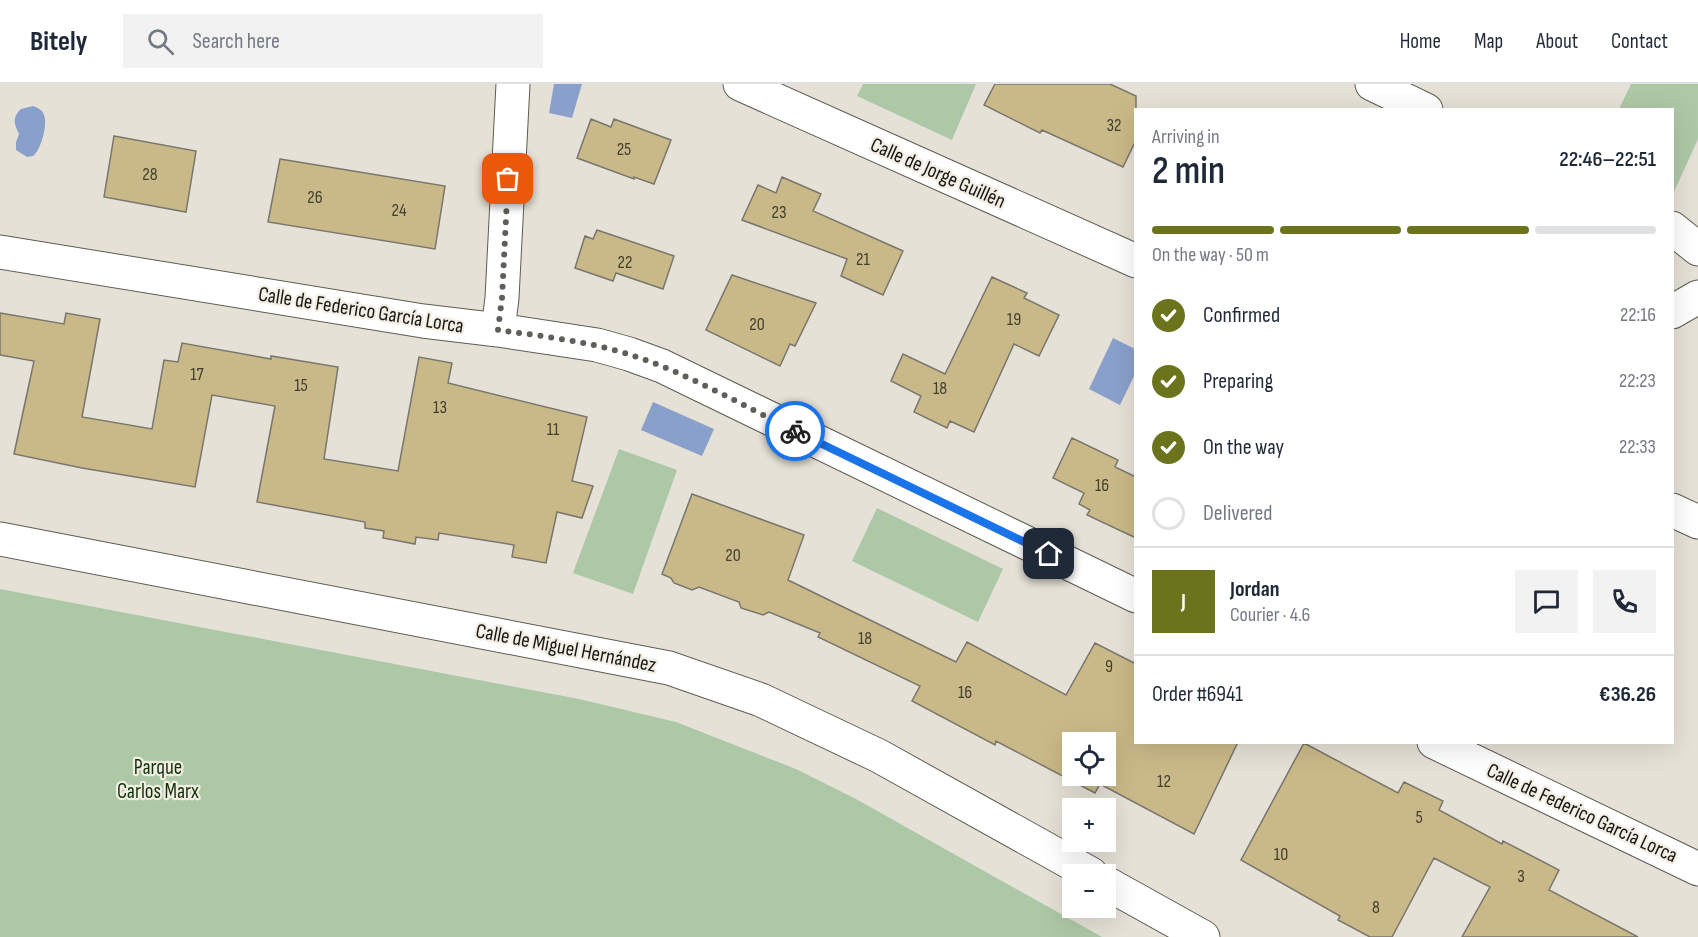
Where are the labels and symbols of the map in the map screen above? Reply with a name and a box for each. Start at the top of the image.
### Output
house number: 32 [1107,115,1121,136]
street label: Calle de Jorge Guillén [867,132,1009,214]
house number: 25 [617,139,631,160]
pin [482,153,533,204]
house number: 28 [142,164,158,185]
house number: 26 [307,187,323,208]
house number: 24 [392,200,407,221]
house number: 23 [772,202,787,223]
house number: 21 [856,249,871,270]
house number: 22 [618,252,632,273]
street label: Calle de Federico García Lorca [256,281,466,339]
house number: 19 [1007,309,1021,330]
house number: 20 [749,314,765,335]
house number: 17 [190,364,205,385]
house number: 15 [294,375,308,396]
house number: 18 [933,378,947,399]
house number: 13 [433,397,447,418]
courier [765,401,825,461]
house number: 11 [547,419,560,440]
house number: 16 [1095,475,1109,496]
pin [1023,528,1074,579]
house number: 20 [725,545,741,566]
street label: Calle de Miguel Hernández [474,618,659,678]
house number: 18 [858,628,872,649]
house number: 9 [1105,656,1113,677]
house number: 16 [958,682,972,703]
park label: Parque Carlos Marx [117,755,199,804]
street label: Calle de Federico García Lorca [1483,758,1681,868]
house number: 12 [1157,771,1171,792]
house number: 5 [1415,807,1423,828]
house number: 10 [1274,844,1288,865]
house number: 3 [1517,866,1525,887]
house number: 8 [1372,897,1380,918]

